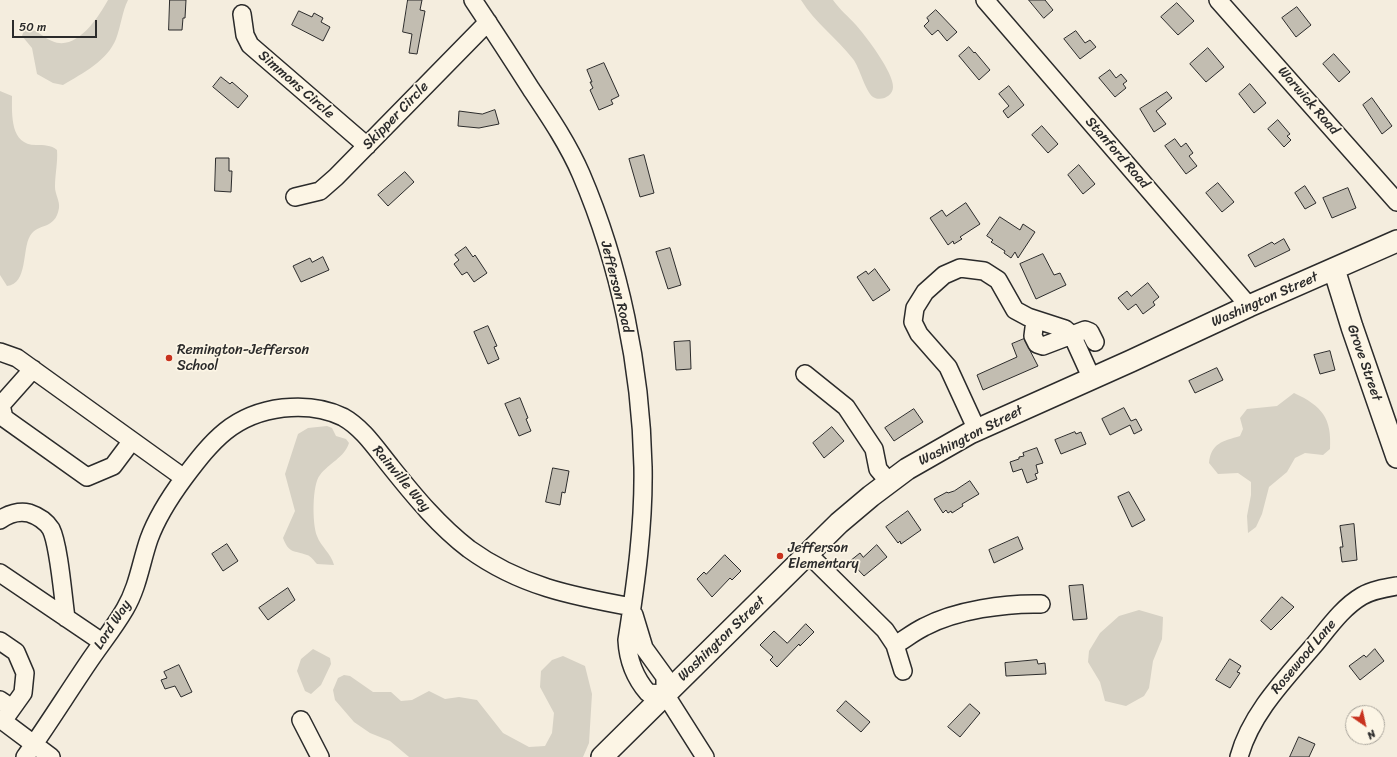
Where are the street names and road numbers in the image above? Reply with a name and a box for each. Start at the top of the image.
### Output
street label: Simmons Circle [254,47,338,123]
street label: Warwick Road [1274,63,1342,139]
street label: Skipper Circle [359,79,433,153]
street label: Stanford Road [1081,114,1153,192]
street label: Jefferson Road [597,239,635,335]
street label: Washington Street [1209,269,1321,331]
street label: Grove Street [1343,323,1385,403]
street label: Washington Street [916,402,1026,470]
street label: Rainville Way [368,442,434,516]
street label: Washington Street [675,593,769,685]
street label: Lord Way [91,597,135,653]
street label: Rosewood Lane [1268,616,1340,698]

